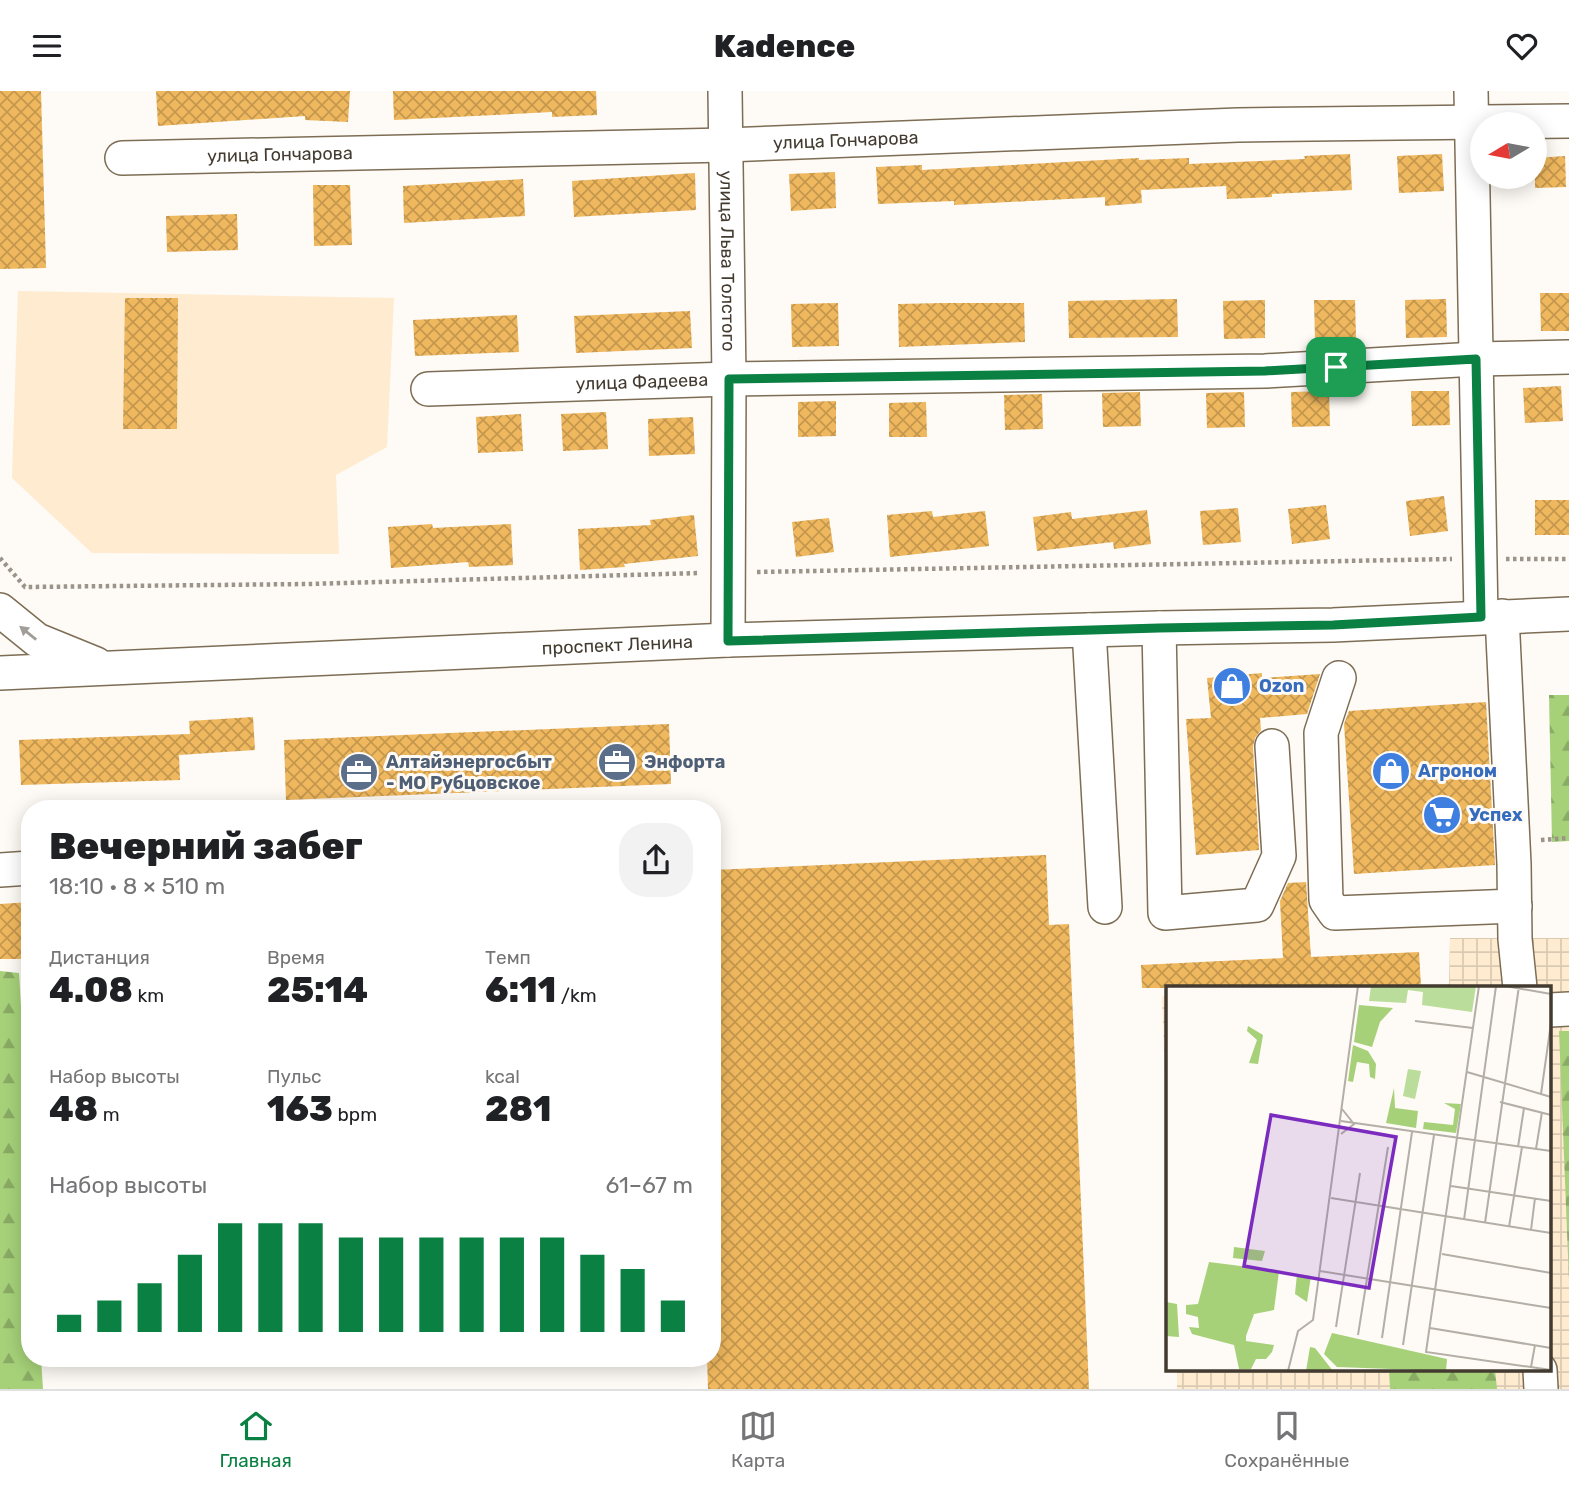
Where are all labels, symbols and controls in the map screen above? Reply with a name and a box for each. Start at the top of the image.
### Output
icon: menu [28,27,66,65]
text: Kadence [714,27,855,65]
icon: heart [1503,27,1541,65]
north arrow [1470,112,1547,189]
map controls [1470,112,1547,189]
street label: улица Гончарова [773,126,919,154]
street label: улица Гончарова [207,142,353,167]
street label: улица Льва Толстого [715,170,740,352]
pin [1306,337,1366,397]
icon: arrive [1317,348,1355,386]
street label: улица Фадеева [575,369,709,395]
one-way arrow [19,625,37,640]
street label: проспект Ленина [541,631,693,659]
shop icon: Ozon [1211,665,1253,707]
place label: Ozon [1259,675,1304,697]
office icon: Энфорта [596,741,638,783]
shop icon: Агроном [1370,750,1412,792]
office icon: Алтайэнергосбыт - МО Рубцовское [338,751,380,793]
place label: Алтайэнергосбыт - МО Рубцовское [386,751,552,794]
place label: Энфорта [644,751,725,773]
place label: Агроном [1418,760,1497,782]
supermarket icon: Успех [1421,794,1463,836]
place label: Успех [1469,804,1523,826]
text: Вечерний забег [49,823,363,869]
button: share [619,823,693,897]
text: 18:10 · 8 × 510 m [49,872,225,900]
text: Дистанция [49,946,150,969]
text: Время [267,946,325,969]
text: Темп [485,946,531,969]
text: 4.08 [49,969,133,1011]
text: 25:14 [267,969,368,1011]
text: 6:11 [485,969,556,1011]
text: km [133,984,164,1007]
text: /km [556,984,597,1007]
inset map [1166,986,1552,1371]
text: Набор высоты [49,1065,180,1088]
text: Пульс [267,1065,321,1088]
text: kcal [485,1065,520,1088]
text: 48 [49,1088,98,1130]
text: 163 [267,1088,333,1130]
text: 281 [485,1088,551,1130]
text: m [98,1103,120,1126]
text: bpm [333,1103,377,1126]
text: Набор высоты [49,1171,207,1199]
text: 61–67 m [606,1171,693,1199]
tab: Главная [220,1407,292,1472]
tab: Карта [731,1407,785,1472]
tab: Сохранённые [1224,1407,1349,1472]

